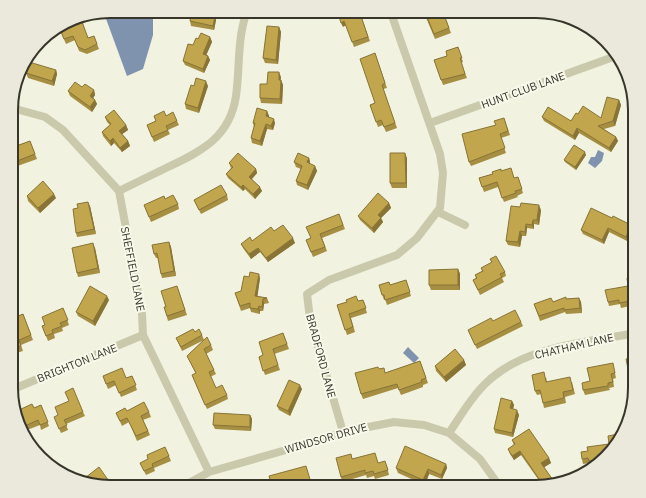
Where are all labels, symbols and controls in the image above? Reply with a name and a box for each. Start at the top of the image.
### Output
street label: HUNT CLUB LANE [479,68,567,112]
street label: SHEFFIELD LANE [118,225,148,313]
street label: BRADFORD LANE [303,312,339,400]
street label: CHATHAM LANE [533,330,615,362]
street label: BRIGHTON LANE [35,341,119,385]
street label: WINDSOR DRIVE [283,420,369,456]

